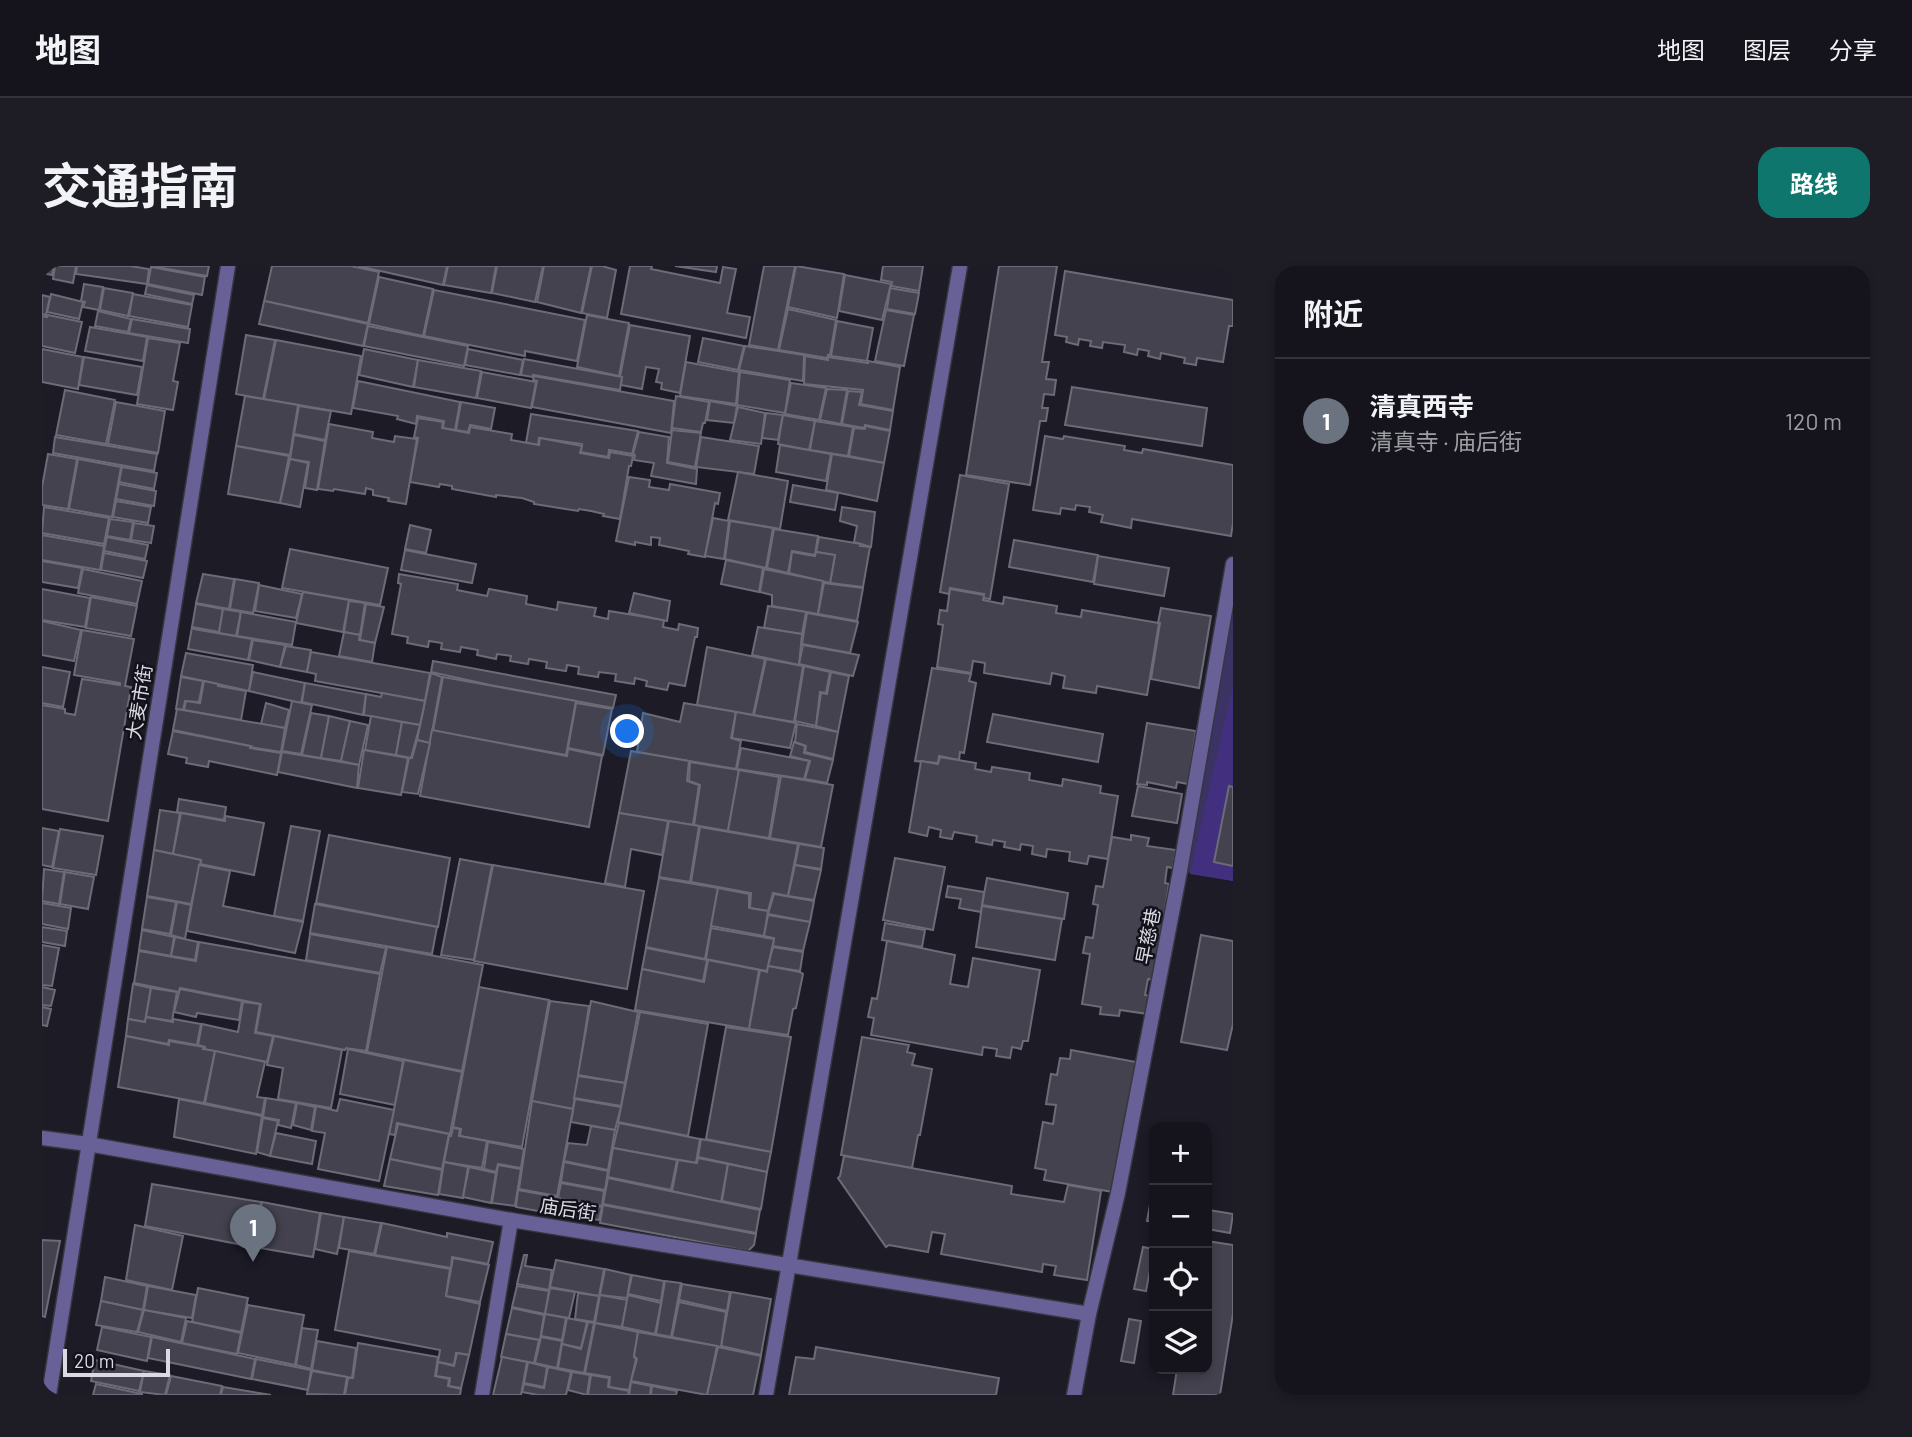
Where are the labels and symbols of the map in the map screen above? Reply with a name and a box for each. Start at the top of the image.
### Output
street label: 大麦市街 [121,663,156,741]
your location [610,714,644,748]
street label: 早慈巷 [1131,906,1164,966]
street label: 庙后街 [538,1193,598,1224]
pin: 1 [230,1204,276,1262]
scale bar [63,1346,170,1378]

